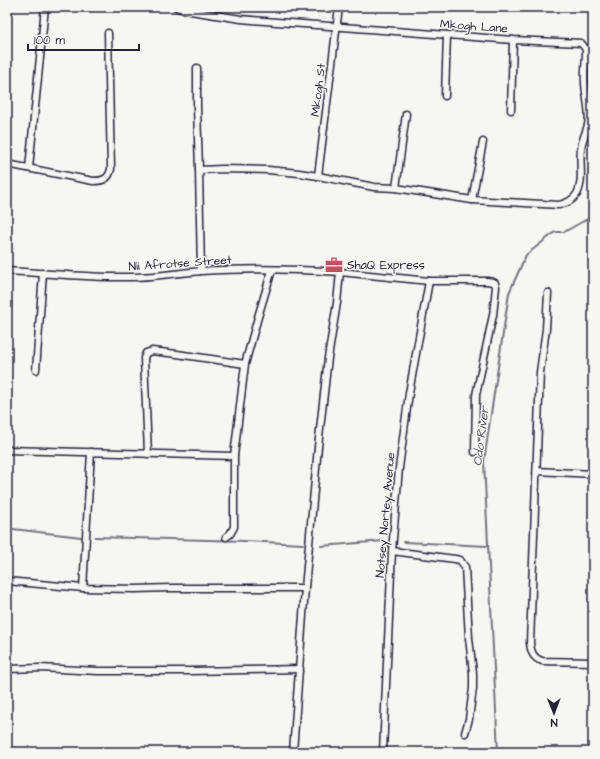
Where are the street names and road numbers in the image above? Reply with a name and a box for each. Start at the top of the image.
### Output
street label: Mkogh Lane [439,16,509,38]
street label: Mkogh St [307,62,331,118]
street label: Nii Afrotse Street [128,251,232,276]
street label: Notsey Nortey Avenue [372,451,400,578]

